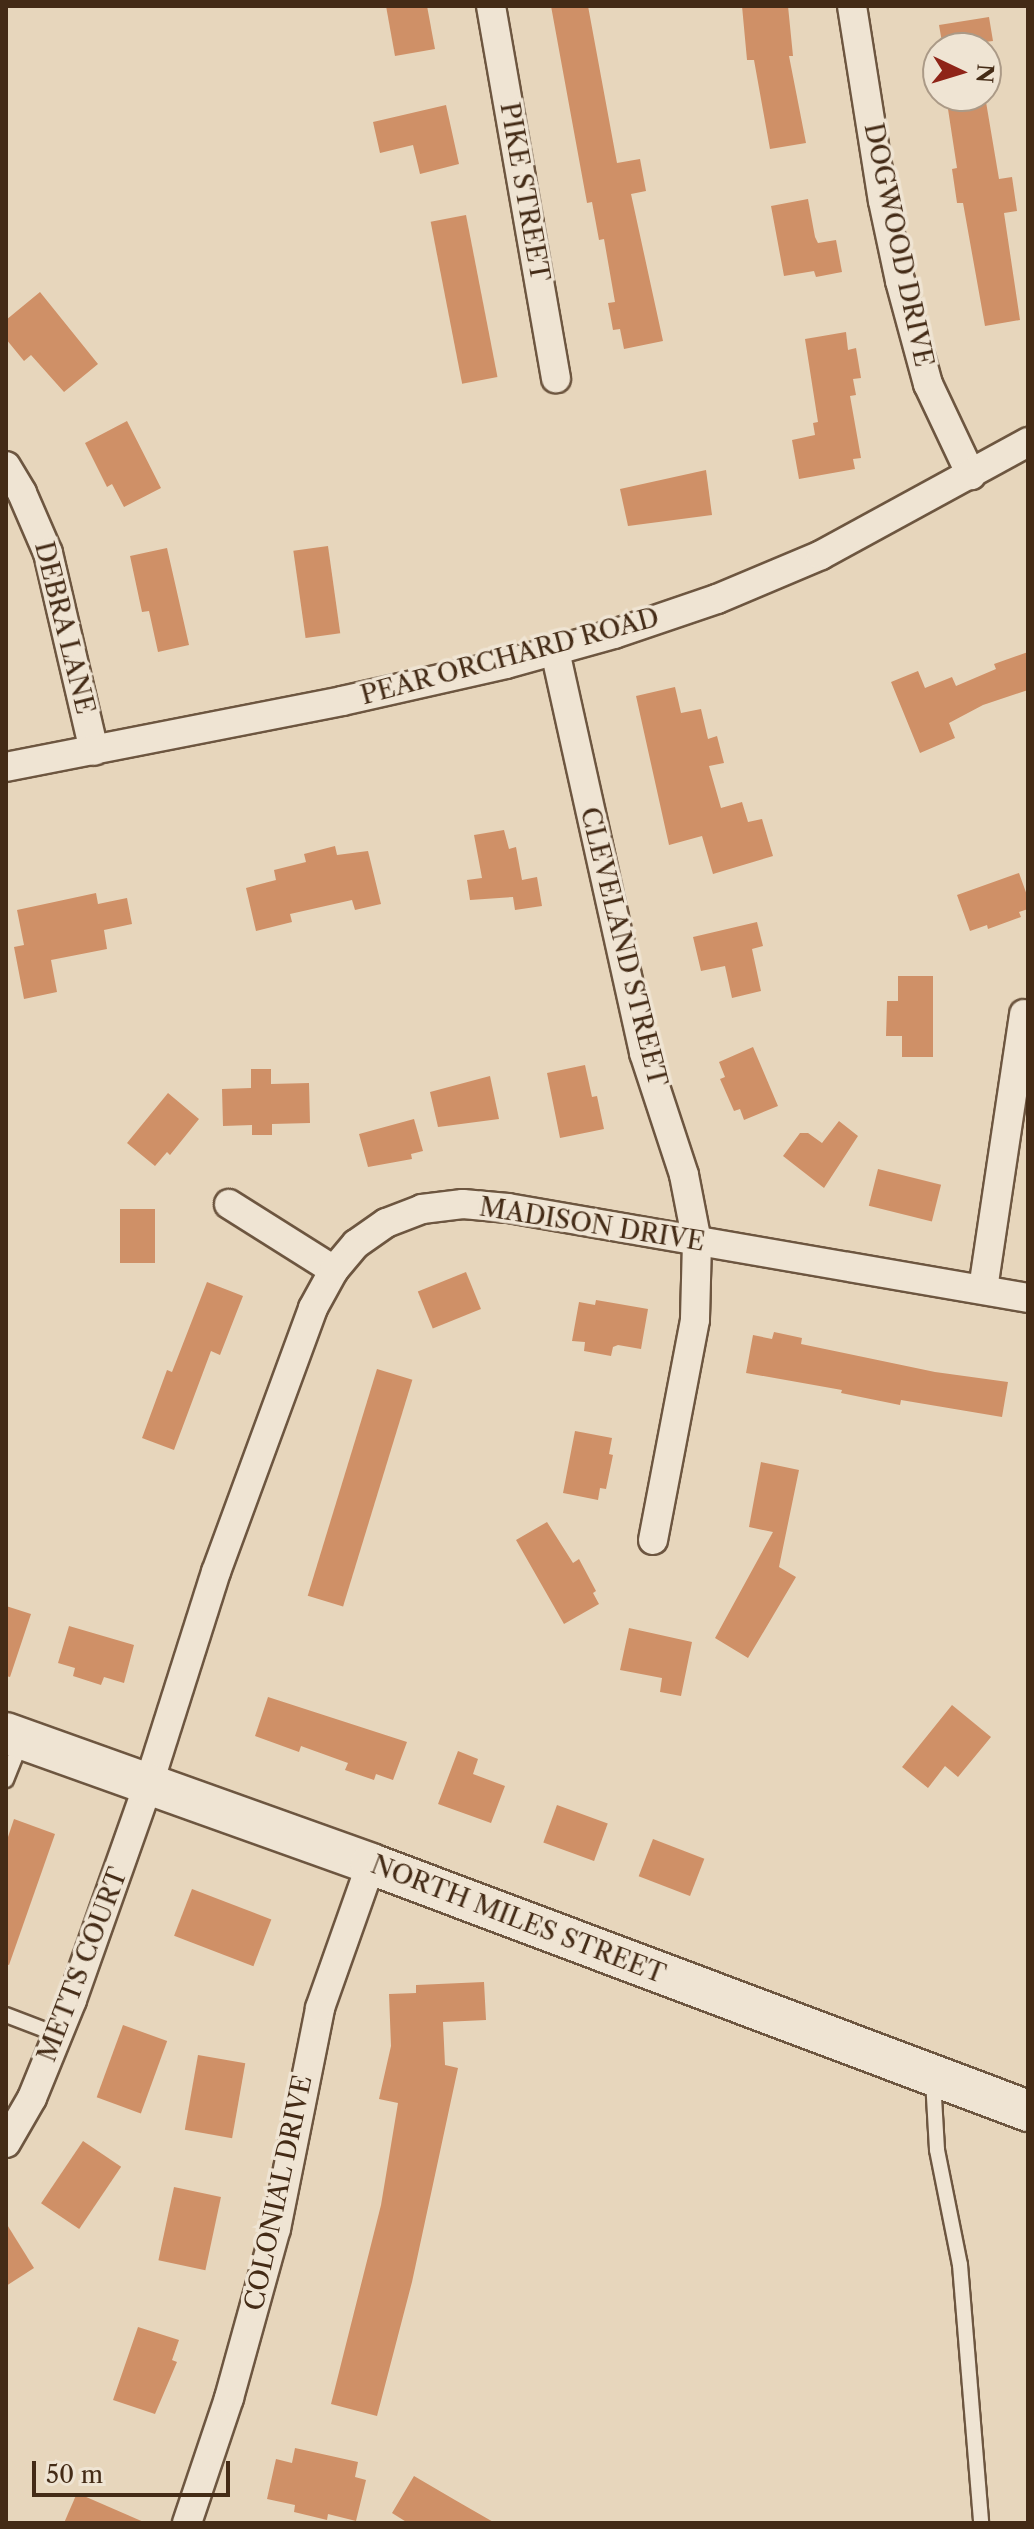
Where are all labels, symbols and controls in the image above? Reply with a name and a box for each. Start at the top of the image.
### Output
north arrow [922,32,1002,112]
text: N [970,63,999,84]
street label: PIKE STREET [493,100,555,284]
street label: DOGWOOD DRIVE [857,120,939,370]
street label: DEBRA LANE [27,538,101,718]
street label: PEAR ORCHARD ROAD [357,602,663,712]
street label: CLEVELAND STREET [573,804,673,1090]
street label: MADISON DRIVE [477,1192,707,1258]
street label: NORTH MILES STREET [366,1849,670,1991]
street label: METTS COURT [32,1864,134,2066]
street label: COLONIAL DRIVE [239,2072,319,2314]
scale bar [36,2445,234,2495]
text: 50 m [46,2460,103,2489]

